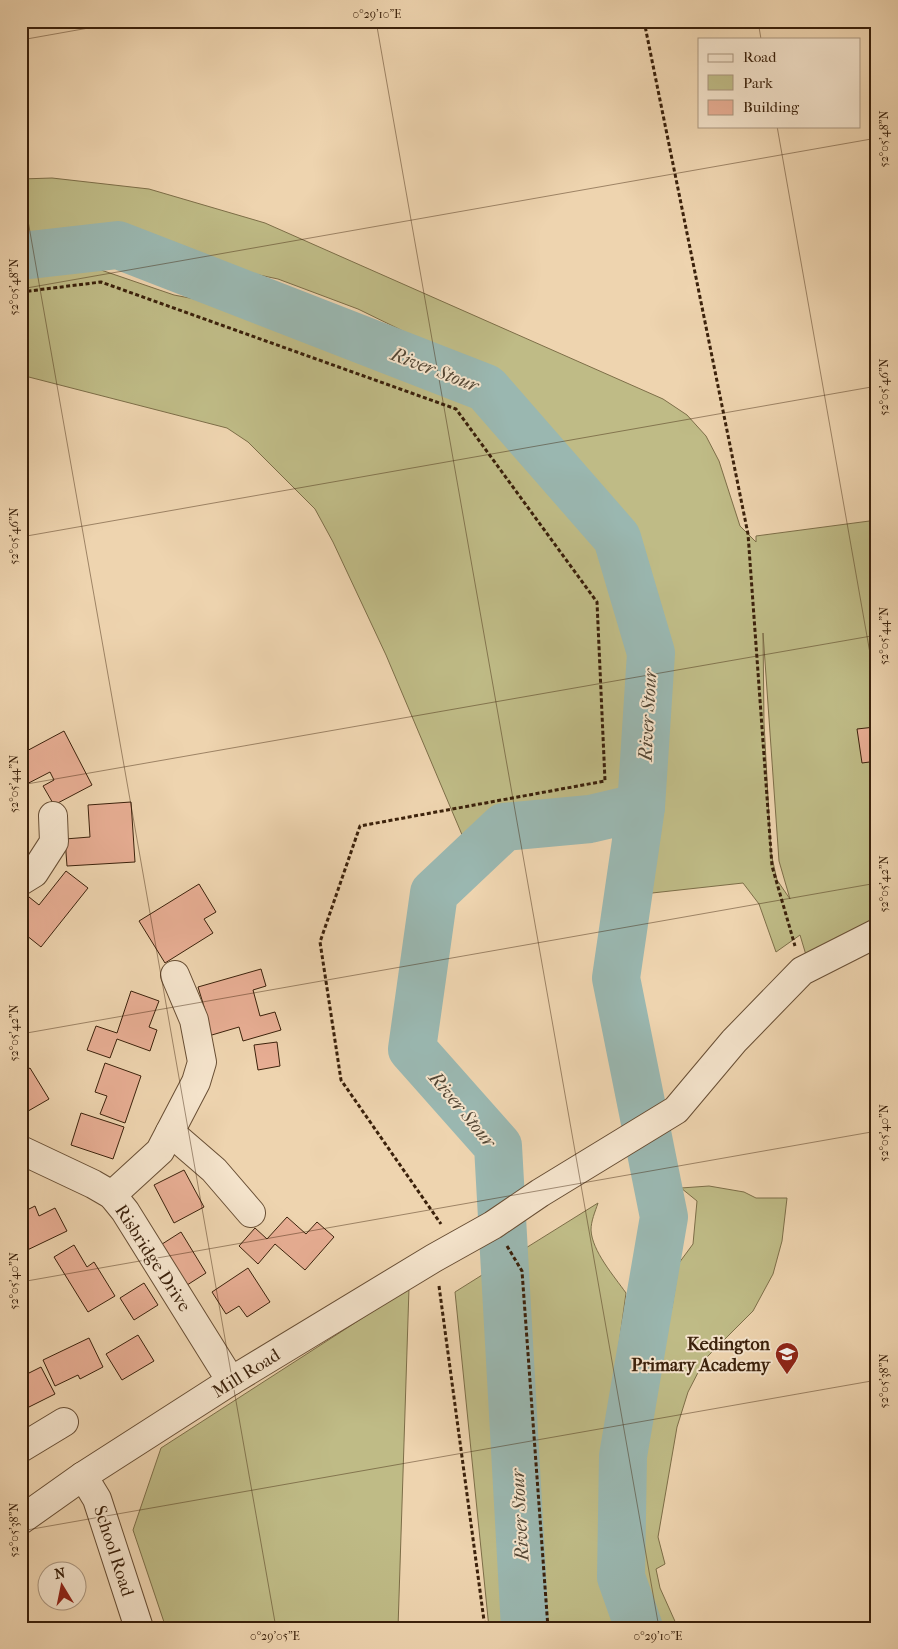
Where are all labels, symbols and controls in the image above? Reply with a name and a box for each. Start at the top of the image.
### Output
text: 0°29'10"E [353,7,401,21]
legend [698,38,860,128]
text: Road [743,48,777,66]
text: Park [743,74,773,92]
text: Building [743,98,800,116]
text: 52°05'48"N [877,111,891,168]
text: 52°05'48"N [7,259,21,316]
water label: River Stour [386,342,483,397]
text: 52°05'46"N [877,358,891,416]
text: 52°05'46"N [7,507,21,565]
text: 52°05'44"N [877,607,891,665]
water label: River Stour [635,667,661,763]
text: 52°05'44"N [7,755,21,813]
text: 52°05'42"N [877,855,891,913]
text: 52°05'42"N [7,1004,21,1062]
water label: River Stour [423,1066,501,1153]
text: 52°05'40"N [877,1104,891,1162]
street label: Risbridge Drive [110,1201,195,1316]
text: 52°05'40"N [7,1252,21,1310]
place label: Kedington Primary Academy [631,1334,771,1376]
school or university icon: Kedington Primary Academy [774,1341,800,1375]
street label: Mill Road [209,1344,284,1402]
text: 52°05'38"N [877,1354,891,1408]
water label: River Stour [507,1467,533,1563]
text: 52°05'38"N [7,1503,21,1557]
street label: School Road [89,1503,138,1599]
north arrow [38,1562,88,1612]
text: N [53,1564,67,1583]
text: 0°29'05"E [250,1629,300,1643]
text: 0°29'10"E [634,1629,682,1643]

